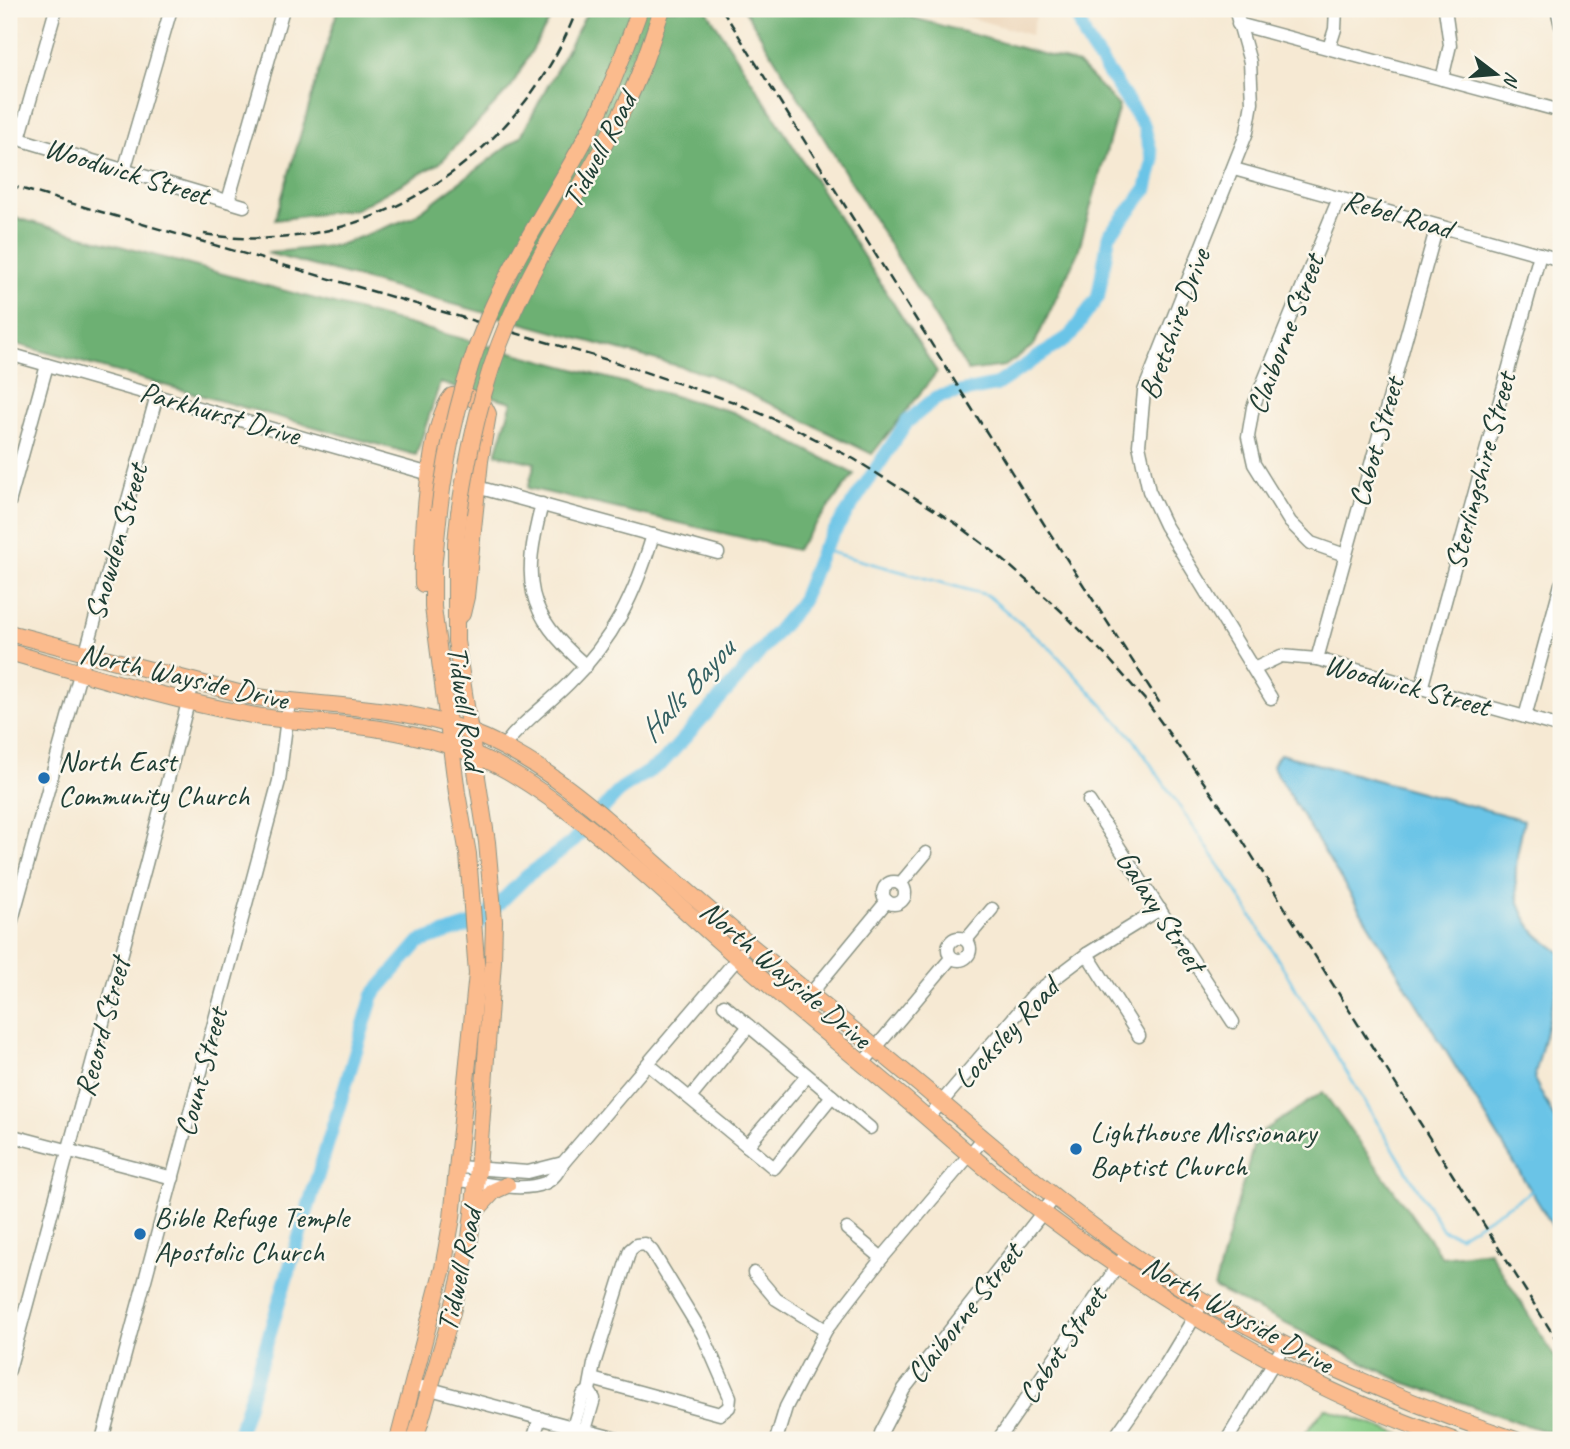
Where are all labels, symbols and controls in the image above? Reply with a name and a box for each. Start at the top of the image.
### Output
north arrow [1462,38,1532,108]
text: N [1497,69,1525,90]
street label: Tidwell Road [553,82,647,214]
street label: Woodwick Street [40,128,217,215]
street label: Rebel Road [1339,180,1461,249]
street label: Bretshire Drive [1129,241,1220,404]
street label: Claiborne Street [1237,246,1334,419]
street label: Sterlingshire Street [1435,365,1525,574]
street label: Cabot Street [1339,370,1413,511]
street label: Parkhurst Drive [136,372,306,455]
street label: Snowden Street [76,457,157,624]
water label: Halls Bayou [629,626,747,750]
street label: North Wayside Drive [76,634,294,719]
street label: Tidwell Road [438,643,494,777]
street label: Woodwick Street [1320,645,1497,726]
place label: North East Community Church [58,742,250,814]
marker: North East Community Church [36,770,52,786]
street label: Galaxy Street [1107,843,1217,983]
street label: North Wayside Drive [692,891,881,1058]
street label: Record Street [65,950,140,1100]
street label: Locksley Road [945,966,1070,1097]
street label: Count Street [166,1001,237,1140]
place label: Lighthouse Missionary Baptist Church [1090,1113,1319,1185]
marker: Lighthouse Missionary Baptist Church [1068,1141,1084,1157]
place label: Bible Refuge Temple Apostolic Church [154,1198,351,1270]
street label: Tidwell Road [427,1201,491,1335]
marker: Bible Refuge Temple Apostolic Church [132,1226,148,1242]
street label: Claiborne Street [897,1233,1033,1391]
street label: North Wayside Drive [1136,1246,1342,1383]
street label: Cabot Street [1009,1277,1117,1411]

